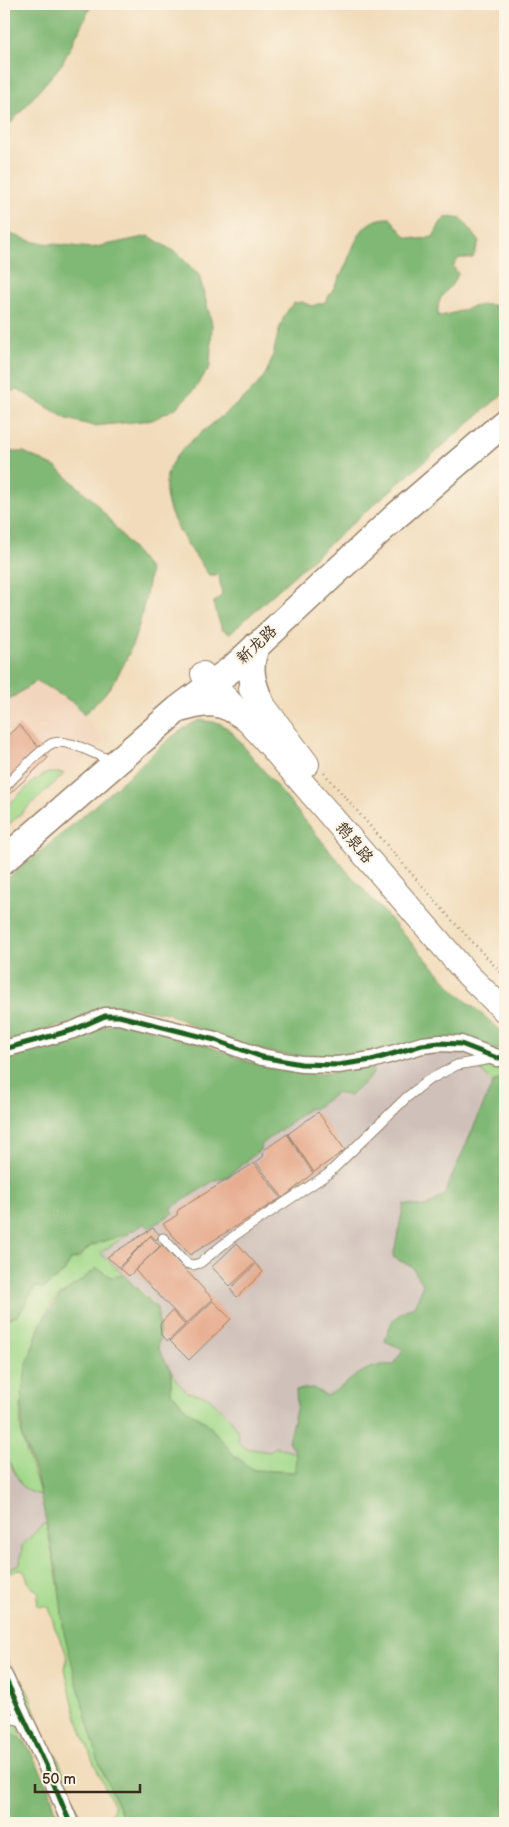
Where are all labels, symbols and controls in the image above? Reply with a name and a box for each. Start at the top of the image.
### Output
street label: 新龙路 [233,622,281,668]
street label: 鹅泉路 [331,819,377,867]
scale bar [35,1762,140,1794]
text: 50 m [42,1770,76,1789]

